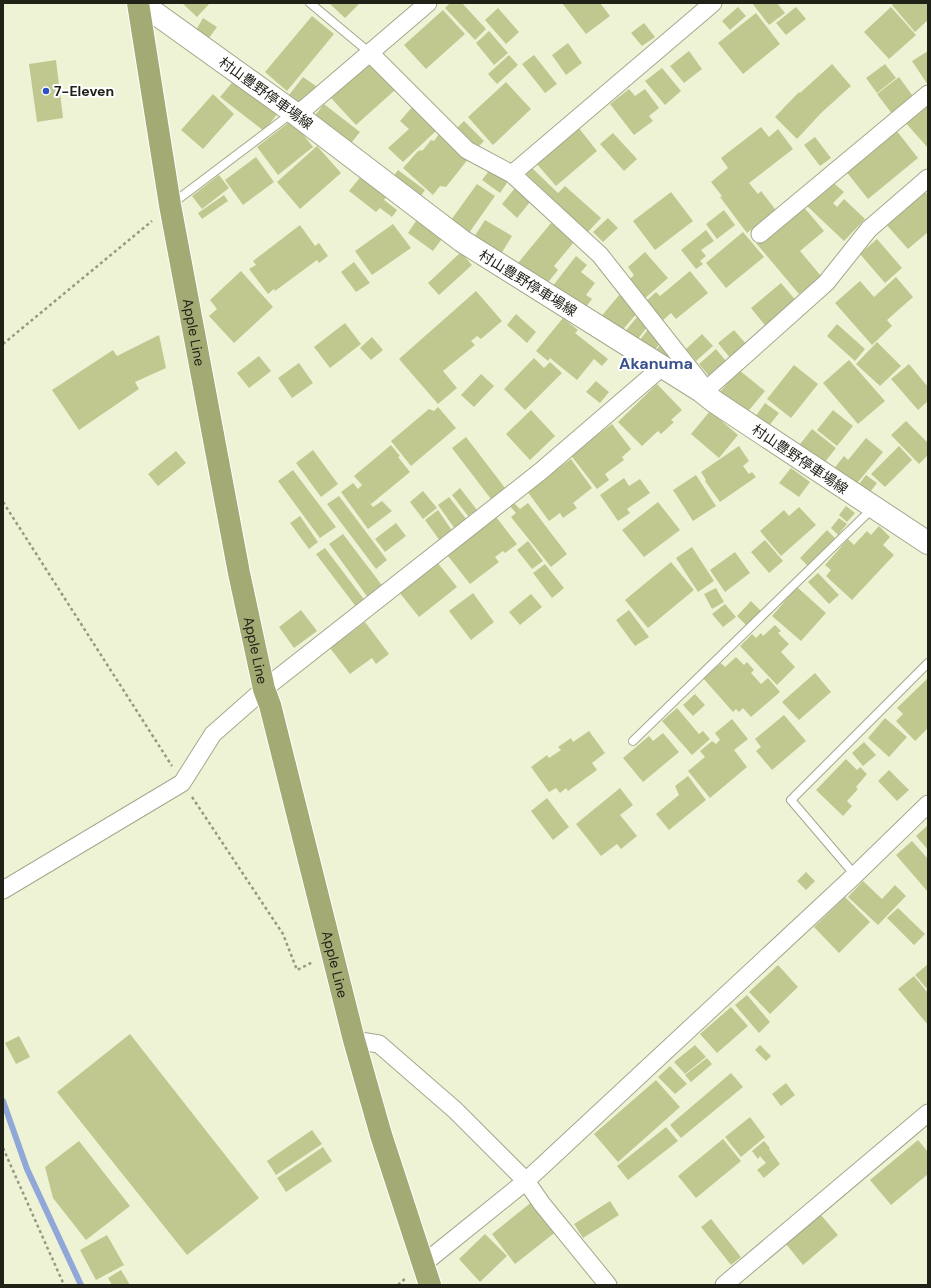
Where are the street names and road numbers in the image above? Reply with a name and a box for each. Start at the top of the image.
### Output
street label: 村山豊野停車場線 [215,53,317,133]
street label: 村山豊野停車場線 [476,246,580,320]
street label: Apple Line [179,297,209,368]
street label: 村山豊野停車場線 [749,420,851,498]
street label: Apple Line [240,615,272,686]
street label: Apple Line [318,929,352,1000]

